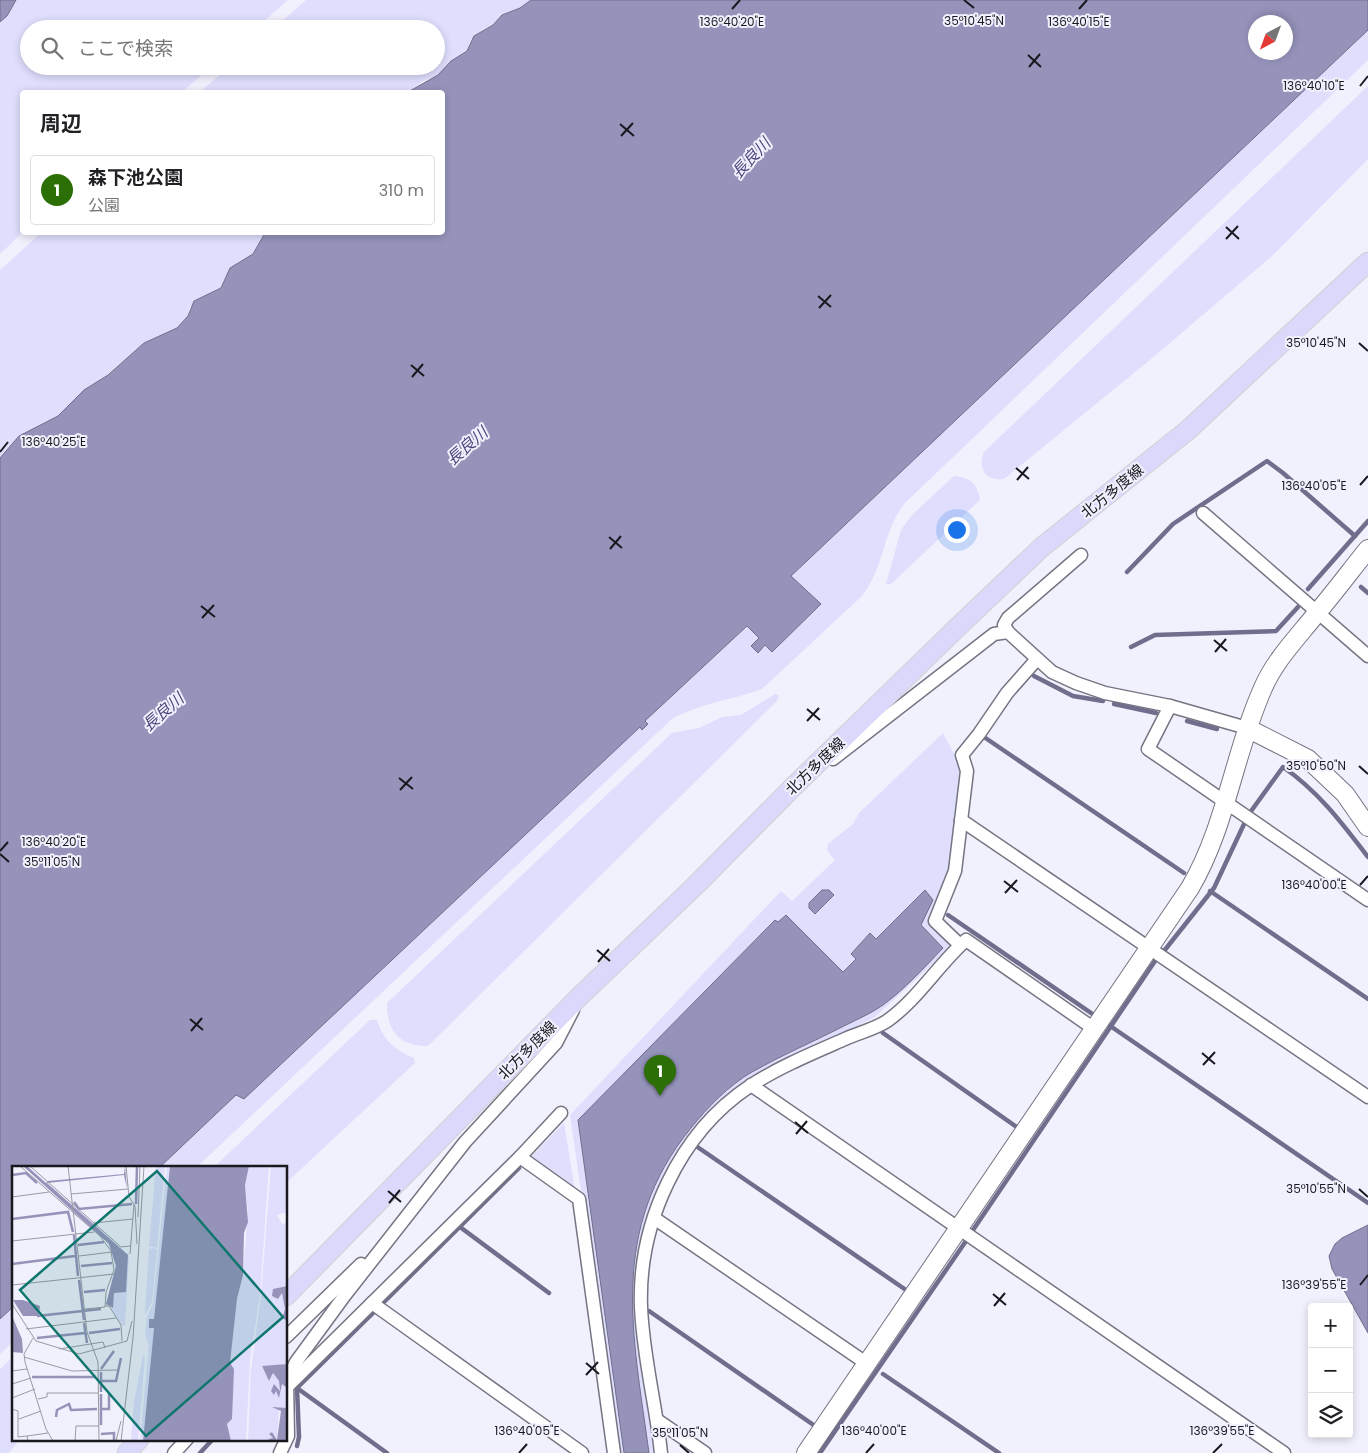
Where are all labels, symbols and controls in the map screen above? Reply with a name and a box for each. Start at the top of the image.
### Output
text: 35°10'45"N [944,12,1004,29]
text: 136°40'20"E [700,13,764,30]
text: 136°40'15"E [1048,13,1110,30]
north arrow [1248,15,1293,60]
search box [20,20,445,75]
icon: search [38,34,66,62]
text: ここで検索 [78,35,173,62]
text: 136°40'10"E [1283,77,1345,94]
text: 周辺 [40,109,82,138]
water label: 長良川 [726,131,777,183]
text: 森下池公園 [88,164,183,191]
text: 1 [54,179,60,202]
text: 310 m [379,179,424,202]
text: 公園 [88,194,120,217]
text: 35°10'45"N [1286,334,1346,351]
water label: 長良川 [441,420,494,470]
text: 136°40'25"E [22,433,86,450]
street label: 北方多度線 [1076,459,1148,523]
text: 136°40'05"E [1281,477,1347,494]
your location [944,517,970,543]
water label: 長良川 [137,686,190,736]
street label: 北方多度線 [781,732,849,800]
text: 35°10'50"N [1286,757,1346,774]
text: 136°40'20"E [22,833,86,850]
text: 35°11'05"N [24,853,80,870]
text: 136°40'00"E [1281,876,1347,893]
street label: 北方多度線 [493,1016,561,1084]
pin: 1 [644,1055,676,1096]
inset map [12,1166,288,1440]
text: 35°10'55"N [1286,1180,1346,1197]
text: 136°39'55"E [1282,1276,1346,1293]
map controls [1308,1303,1353,1438]
button: + [1308,1303,1353,1348]
button: − [1308,1348,1353,1393]
button: layers [1308,1393,1353,1438]
text: 136°40'05"E [494,1422,560,1439]
text: 136°40'00"E [841,1422,907,1439]
text: 136°39'55"E [1190,1422,1254,1439]
text: 35°11'05"N [652,1424,708,1441]

